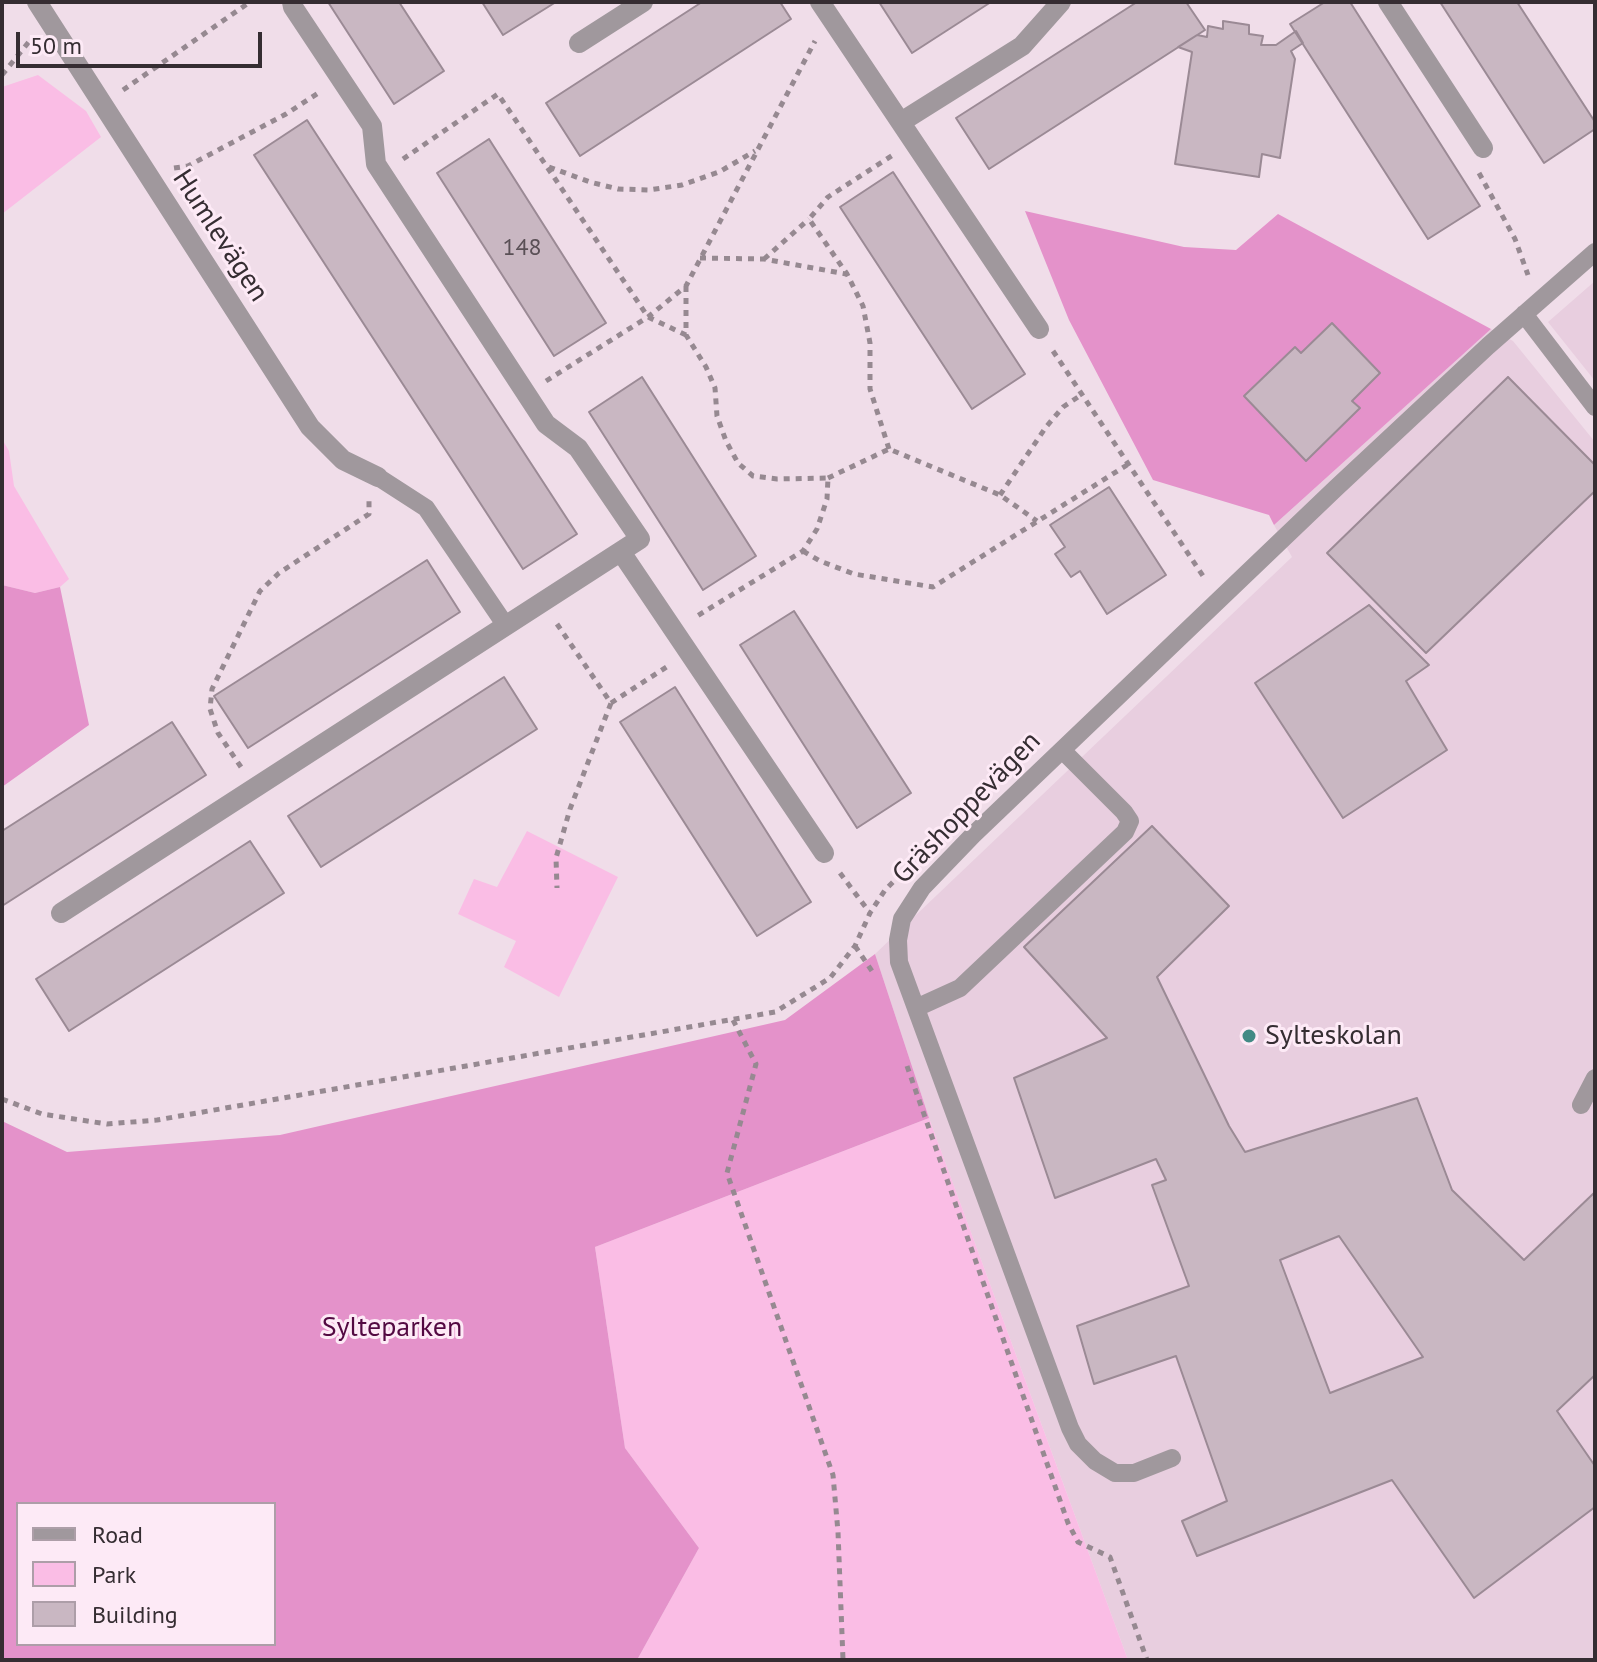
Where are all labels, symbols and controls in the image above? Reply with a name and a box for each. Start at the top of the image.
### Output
scale bar [20,16,266,66]
text: 50 m [30,30,82,61]
street label: Humlevägen [165,164,275,308]
house number: 148 [502,234,542,262]
street label: Gräshoppevägen [886,725,1048,891]
place label: Sylteskolan [1265,1019,1402,1053]
marker: Sylteskolan [1240,1027,1258,1045]
park label: Sylteparken [322,1311,462,1345]
legend [16,1502,276,1646]
text: Road [92,1519,143,1550]
text: Park [92,1559,136,1590]
text: Building [92,1599,178,1630]

